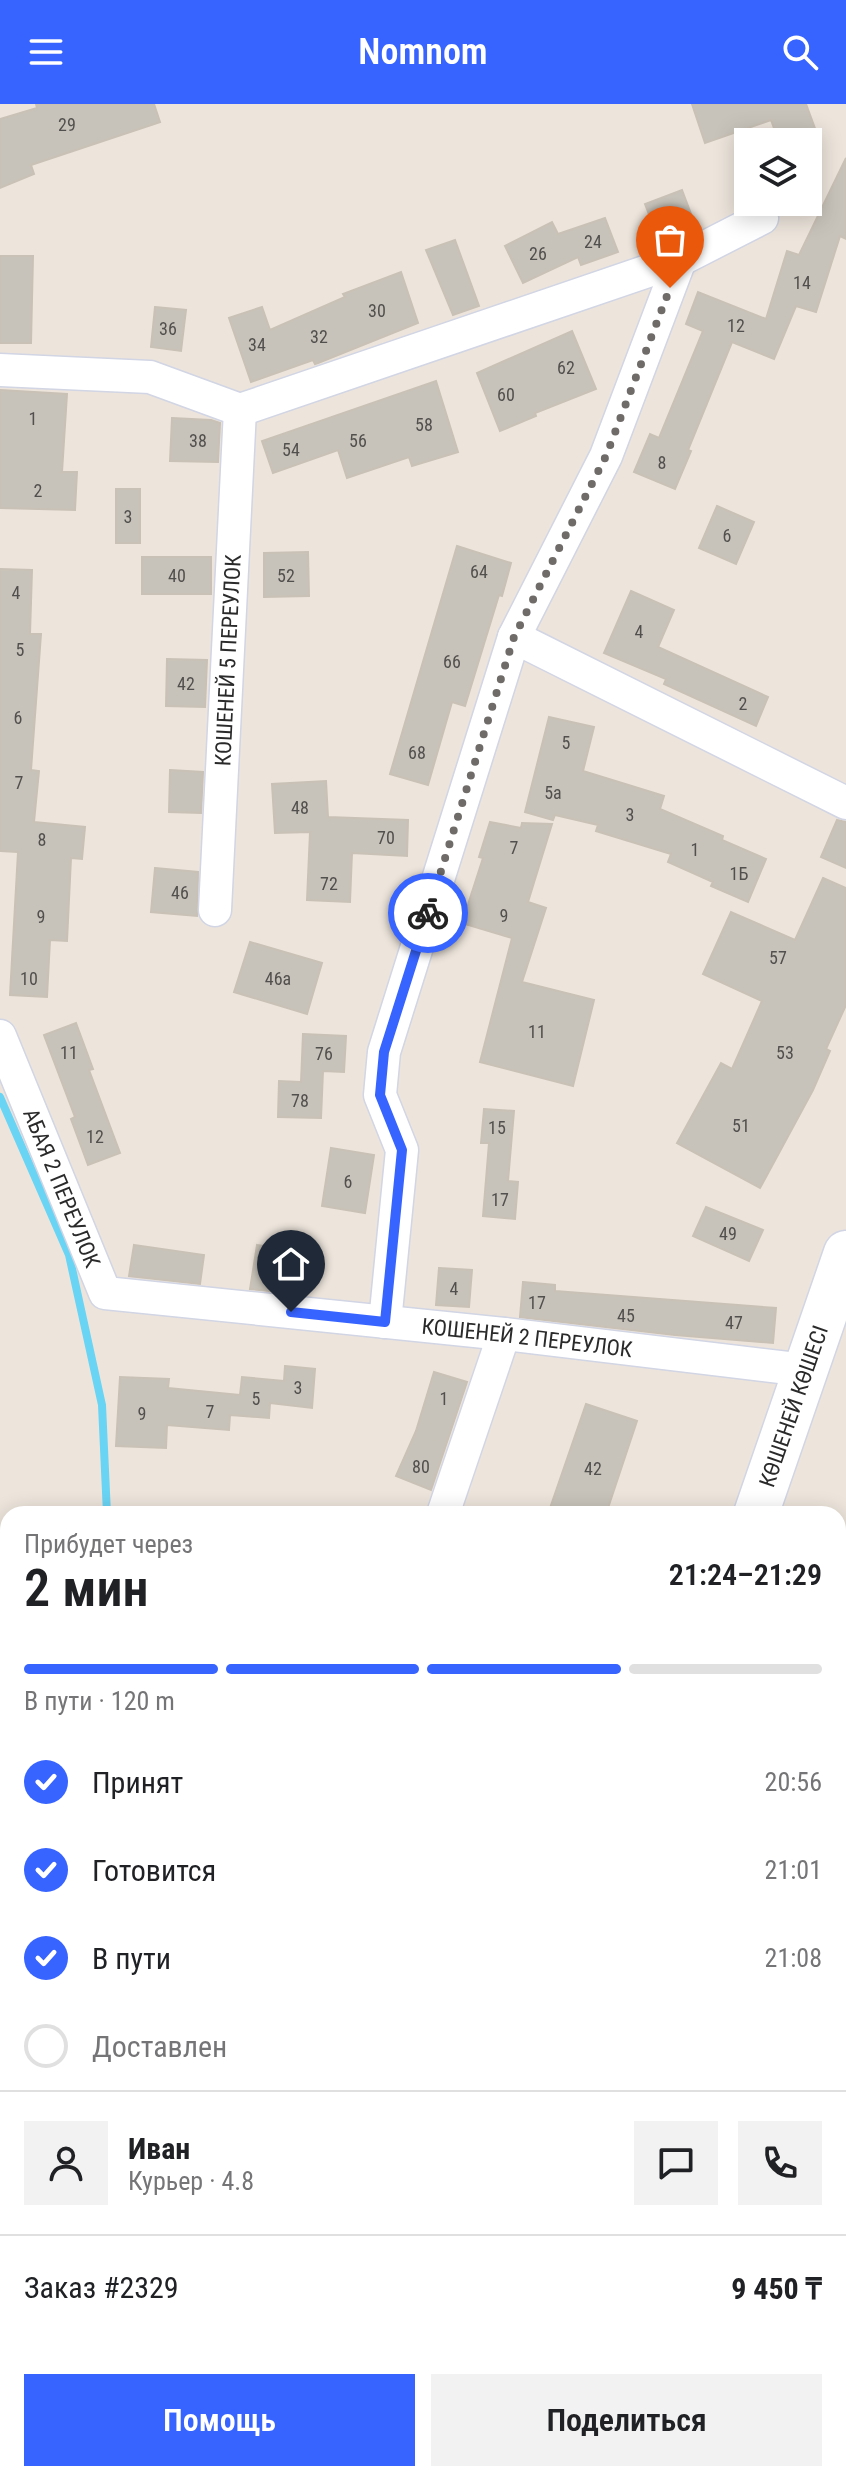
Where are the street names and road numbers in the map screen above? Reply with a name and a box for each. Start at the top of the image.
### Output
street label: КОШЕНЕЙ 5 ПЕРЕУЛОК [210,553,245,767]
street label: АБАЯ 2 ПЕРЕУЛОК [18,1105,106,1271]
street label: КОШЕНЕЙ 2 ПЕРЕУЛОК [421,1313,634,1362]
street label: КӨШЕНЕЙ КӨШЕСІ [754,1322,833,1490]

